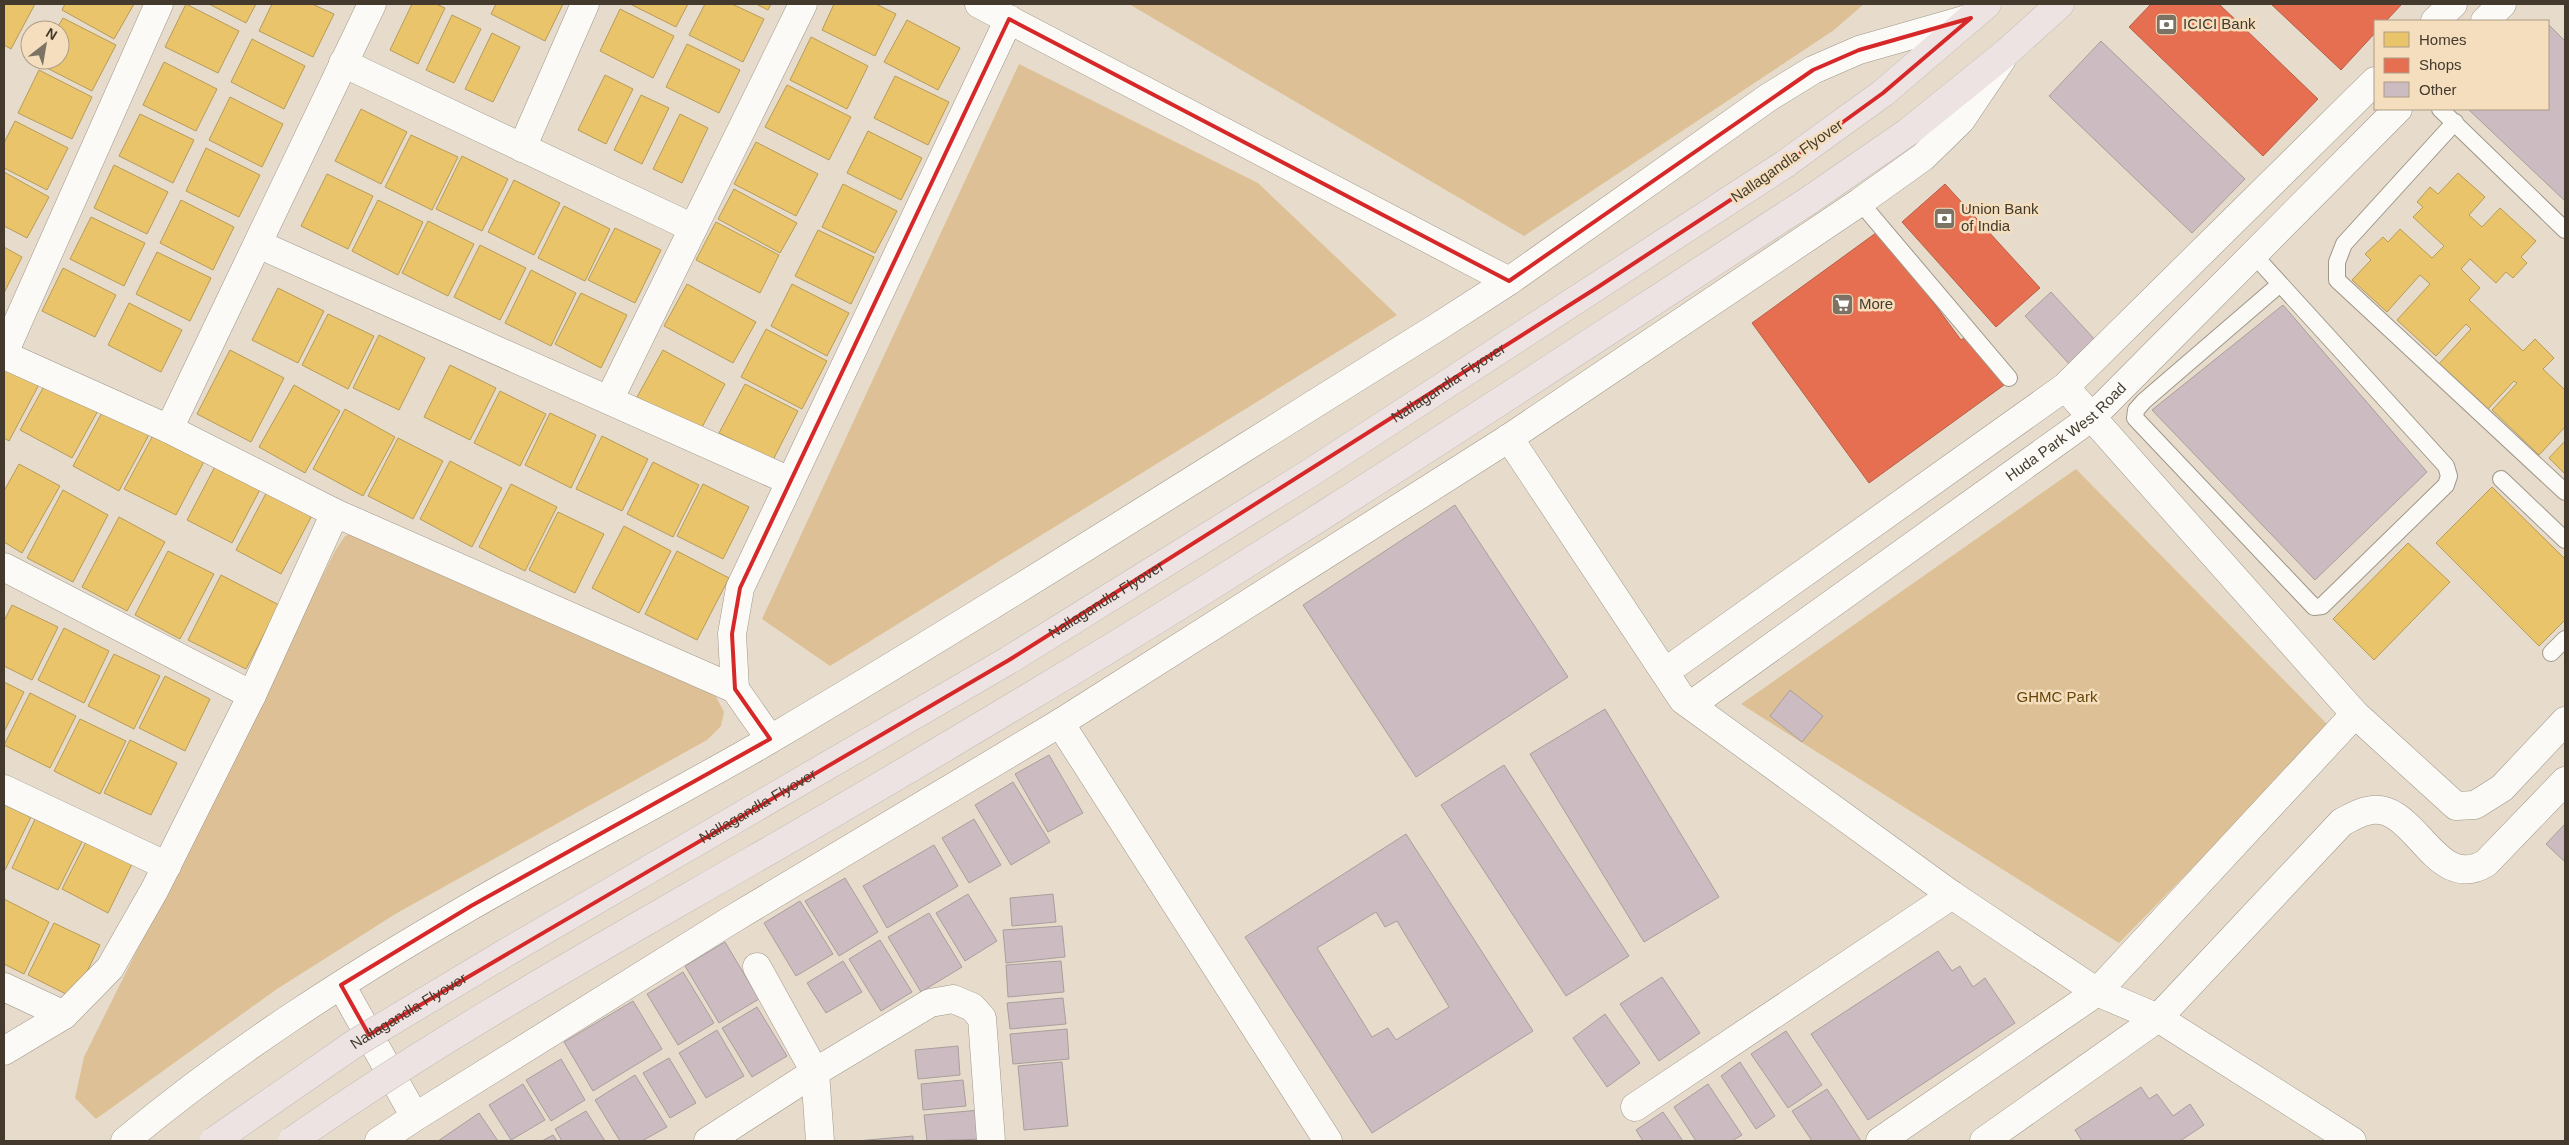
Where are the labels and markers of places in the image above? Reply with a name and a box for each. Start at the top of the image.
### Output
bank icon: ICICI Bank [2155,12,2179,36]
place label: ICICI Bank [2183,15,2256,32]
place label: Union Bank of India [1961,200,2039,234]
bank icon: Union Bank of India [1933,206,1957,230]
supermarket icon: More [1831,292,1855,316]
place label: More [1859,295,1893,312]

